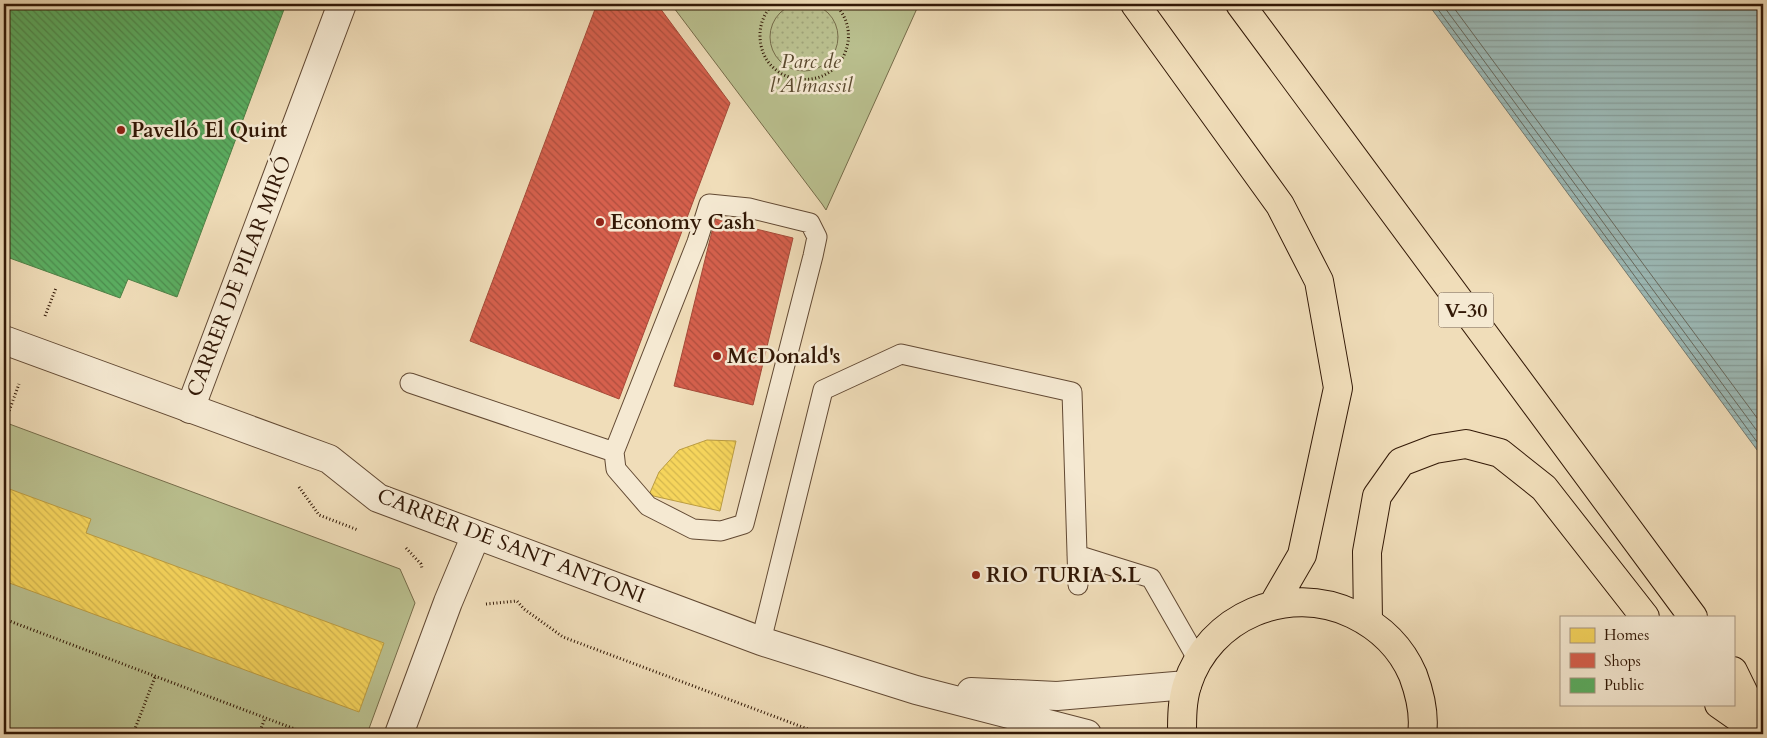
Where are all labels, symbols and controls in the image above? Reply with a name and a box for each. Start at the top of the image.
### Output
park label: Parc de l'Almassil [769,47,854,100]
place label: Pavelló El Quint [131,116,288,145]
marker: Pavelló El Quint [115,124,127,136]
street label: CARRER DE PILAR MIRÓ [179,151,299,401]
place label: Economy Cash [610,208,755,237]
marker: Economy Cash [594,216,606,228]
road number: V-30 [1438,292,1494,328]
place label: McDonald's [727,342,841,371]
marker: McDonald's [711,350,723,362]
street label: CARRER DE SANT ANTONI [373,481,649,611]
place label: RIO TURIA S.L [986,561,1141,590]
marker: RIO TURIA S.L [970,569,982,581]
legend [1560,616,1734,706]
text: Homes [1604,625,1649,645]
text: Shops [1604,651,1641,671]
text: Public [1604,675,1644,695]

